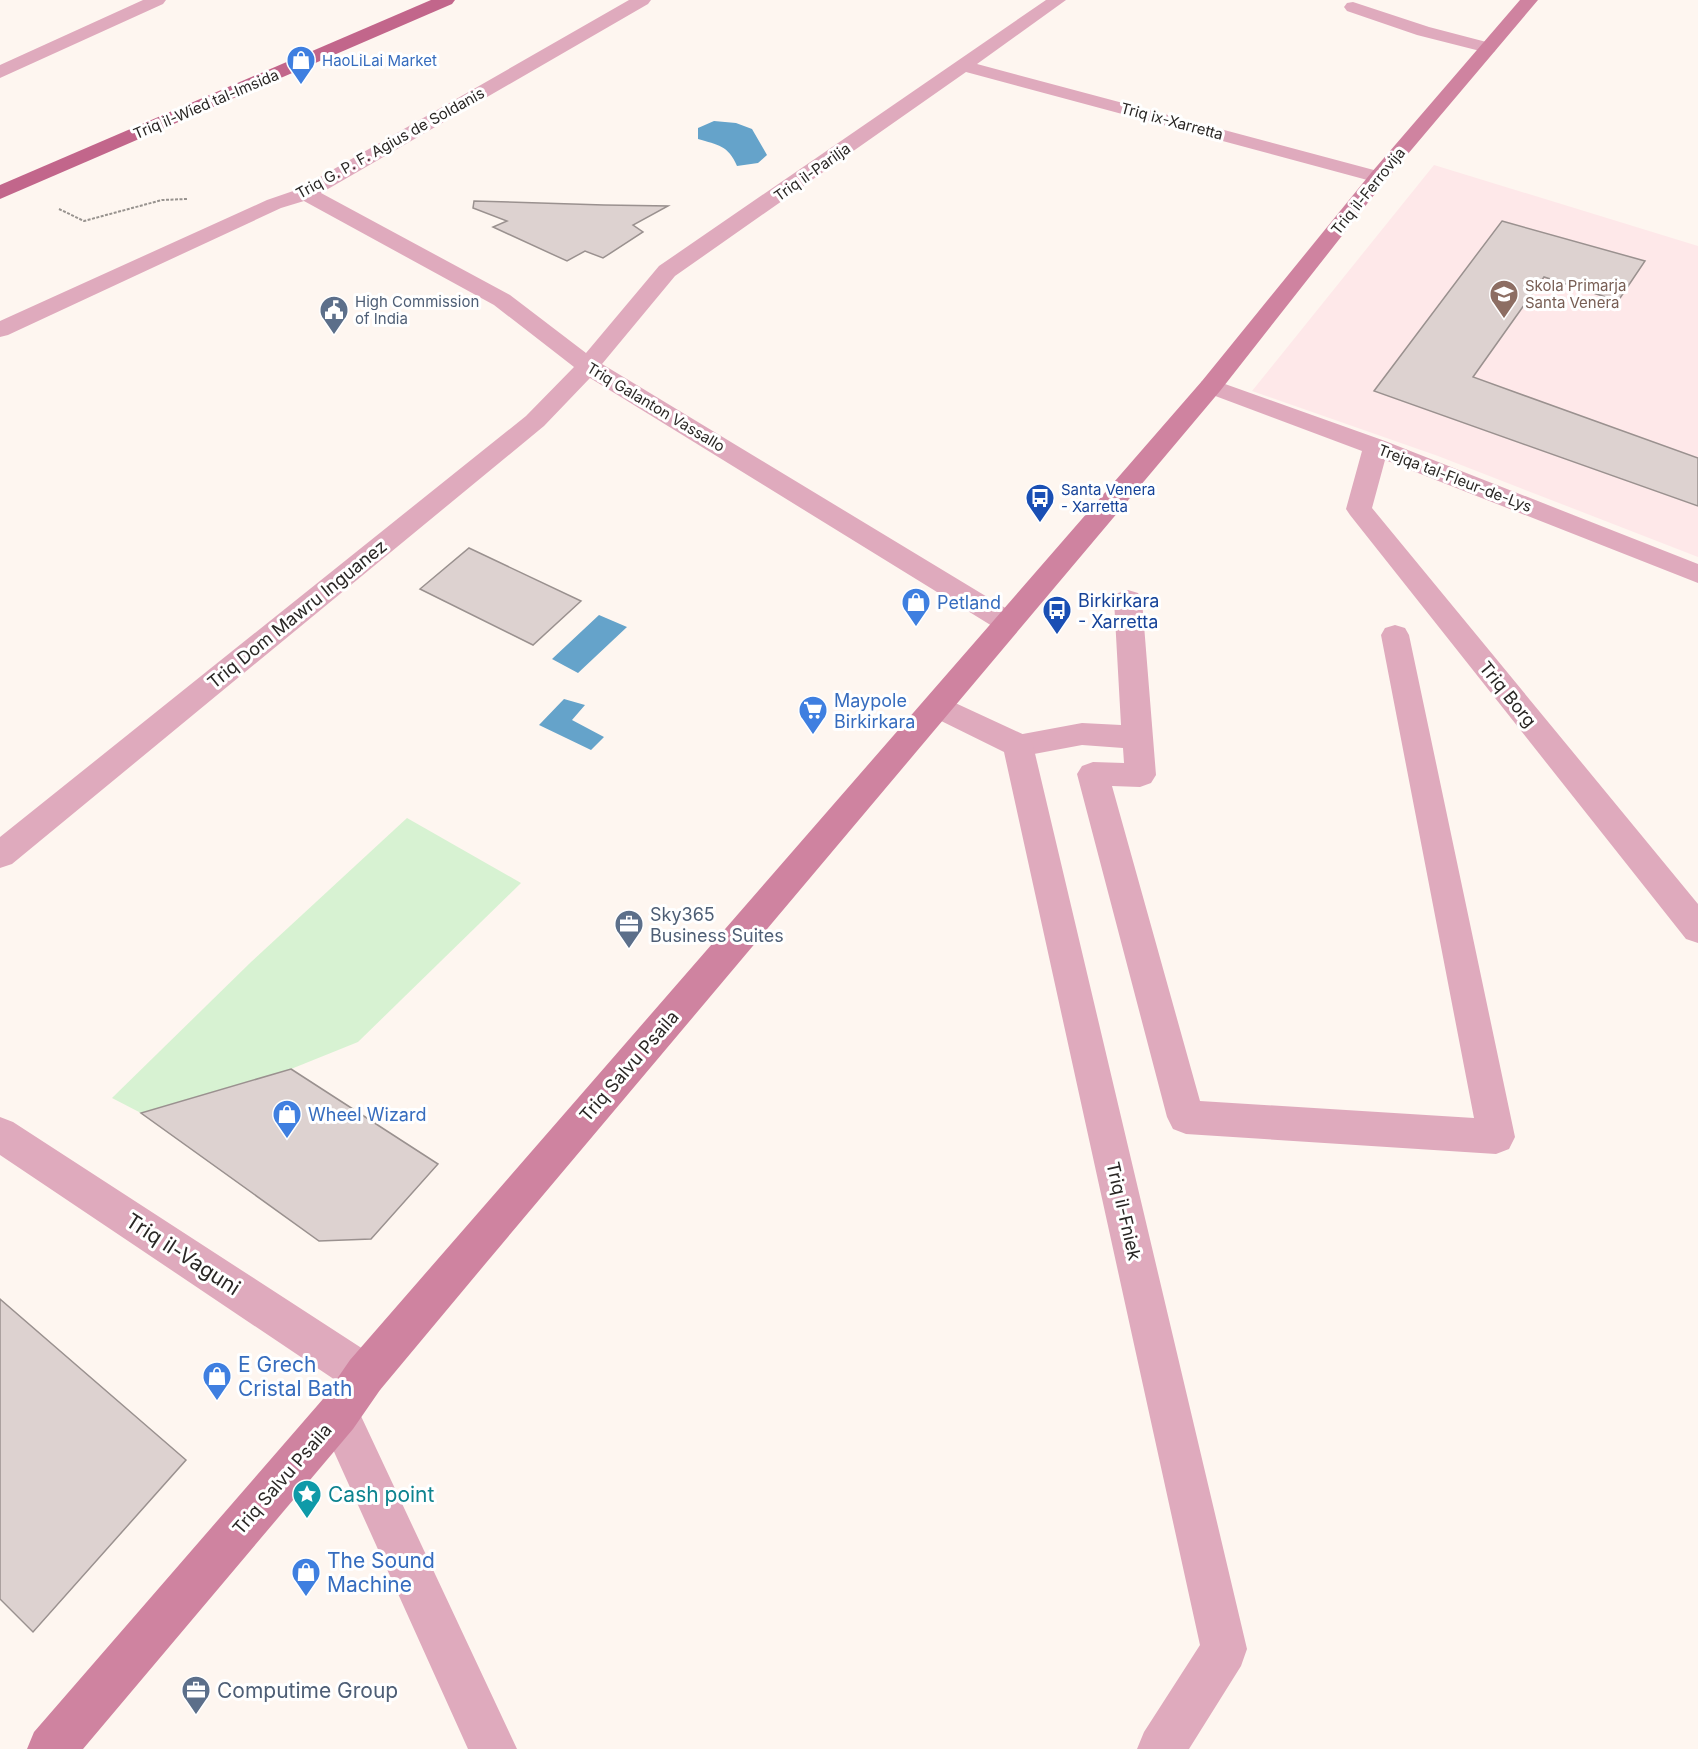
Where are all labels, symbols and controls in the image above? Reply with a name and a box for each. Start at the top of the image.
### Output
shop icon: HaoLiLai Market [285,44,317,86]
place label: HaoLiLai Market [322,51,437,70]
street label: Triq il-Wied tal-Imsida [130,65,282,143]
street label: Triq G. P. F. Agius de Soldanis [292,83,488,203]
street label: Triq ix-Xarretta [1119,98,1225,144]
street label: Triq il-Parilja [770,139,854,205]
street label: Triq il-Ferrovija [1327,143,1409,239]
place label: Skola Primarja Santa Venera [1525,276,1626,312]
school or university icon: Skola Primarja Santa Venera [1488,278,1520,320]
place label: High Commission of India [355,292,479,328]
public building icon: High Commission of India [318,294,350,336]
street label: Triq Galanton Vassallo [584,358,728,456]
street label: Trejqa tal-Fleur-de-Lys [1375,440,1535,516]
place label: Santa Venera - Xarretta [1061,480,1156,516]
bus stop icon: Santa Venera - Xarretta [1024,482,1056,524]
street label: Triq Dom Mawru Inguanez [203,535,391,693]
shop icon: Petland [900,586,932,628]
place label: Birkirkara - Xarretta [1078,590,1159,632]
place label: Petland [937,592,1001,613]
bus stop icon: Birkirkara - Xarretta [1041,594,1073,636]
street label: Triq Borg [1475,657,1541,731]
place label: Maypole Birkirkara [834,690,915,732]
supermarket icon: Maypole Birkirkara [797,694,829,736]
place label: Sky365 Business Suites [650,904,784,946]
office icon: Sky365 Business Suites [613,908,645,950]
street label: Triq Salvu Psaila [575,1006,683,1126]
shop icon: Wheel Wizard [271,1098,303,1140]
place label: Wheel Wizard [308,1104,426,1125]
street label: Triq il-Fniek [1102,1160,1146,1262]
street label: Triq il-Vaguni [121,1208,245,1300]
place label: E Grech Cristal Bath [238,1352,352,1401]
shop icon: E Grech Cristal Bath [201,1360,233,1402]
street label: Triq Salvu Psaila [228,1419,336,1539]
place icon: Cash point [291,1478,323,1520]
place label: Cash point [328,1482,434,1507]
place label: The Sound Machine [327,1548,435,1597]
shop icon: The Sound Machine [290,1556,322,1598]
office icon: Computime Group [180,1674,212,1716]
place label: Computime Group [217,1678,398,1703]

